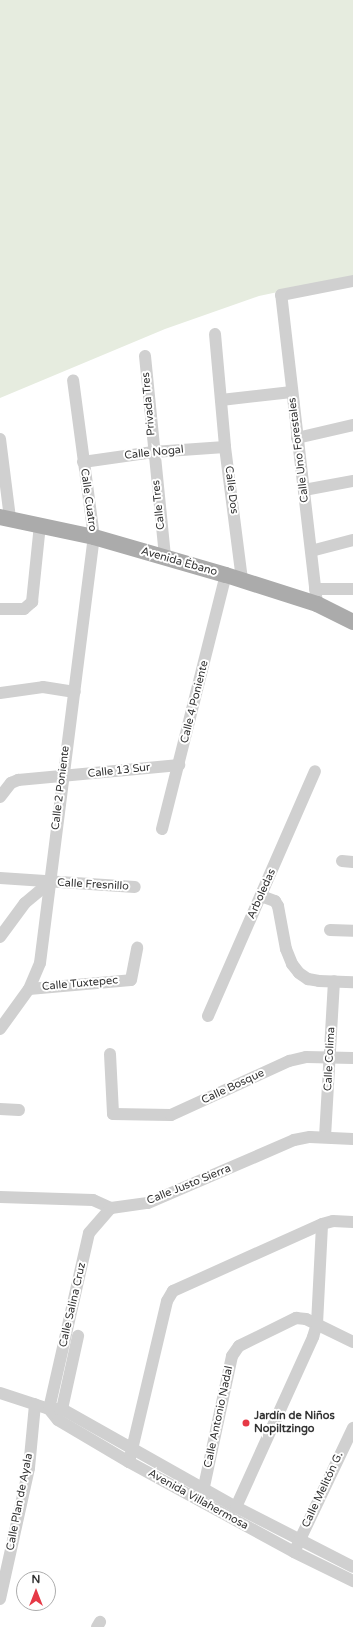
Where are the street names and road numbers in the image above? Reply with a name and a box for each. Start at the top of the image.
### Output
street label: Privada Tres [140,372,158,436]
street label: Calle Uno Forestales [286,397,312,503]
street label: Calle Nogal [124,443,184,463]
street label: Calle Dos [221,465,241,515]
street label: Calle Cuatro [77,468,99,532]
street label: Calle Tres [150,479,168,531]
street label: Avenida Ébano [139,545,219,579]
street label: Calle 4 Poniente [178,659,212,745]
street label: Calle 2 Poniente [49,745,73,831]
street label: Calle 13 Sur [87,761,151,781]
street label: Arboledas [245,867,279,921]
street label: Calle Fresnillo [57,877,129,893]
street label: Calle Tuxtepec [41,974,119,994]
street label: Calle Colima [322,1027,338,1091]
street label: Calle Bosque [199,1067,267,1107]
street label: Calle Justo Sierra [145,1162,233,1208]
street label: Calle Salina Cruz [57,1261,89,1349]
street label: Calle Antonio Nadal [202,1365,236,1469]
street label: Calle Melitón G. [300,1450,346,1530]
street label: Calle Plan de Ayala [4,1452,36,1552]
street label: Avenida Villahermosa [146,1467,250,1533]

